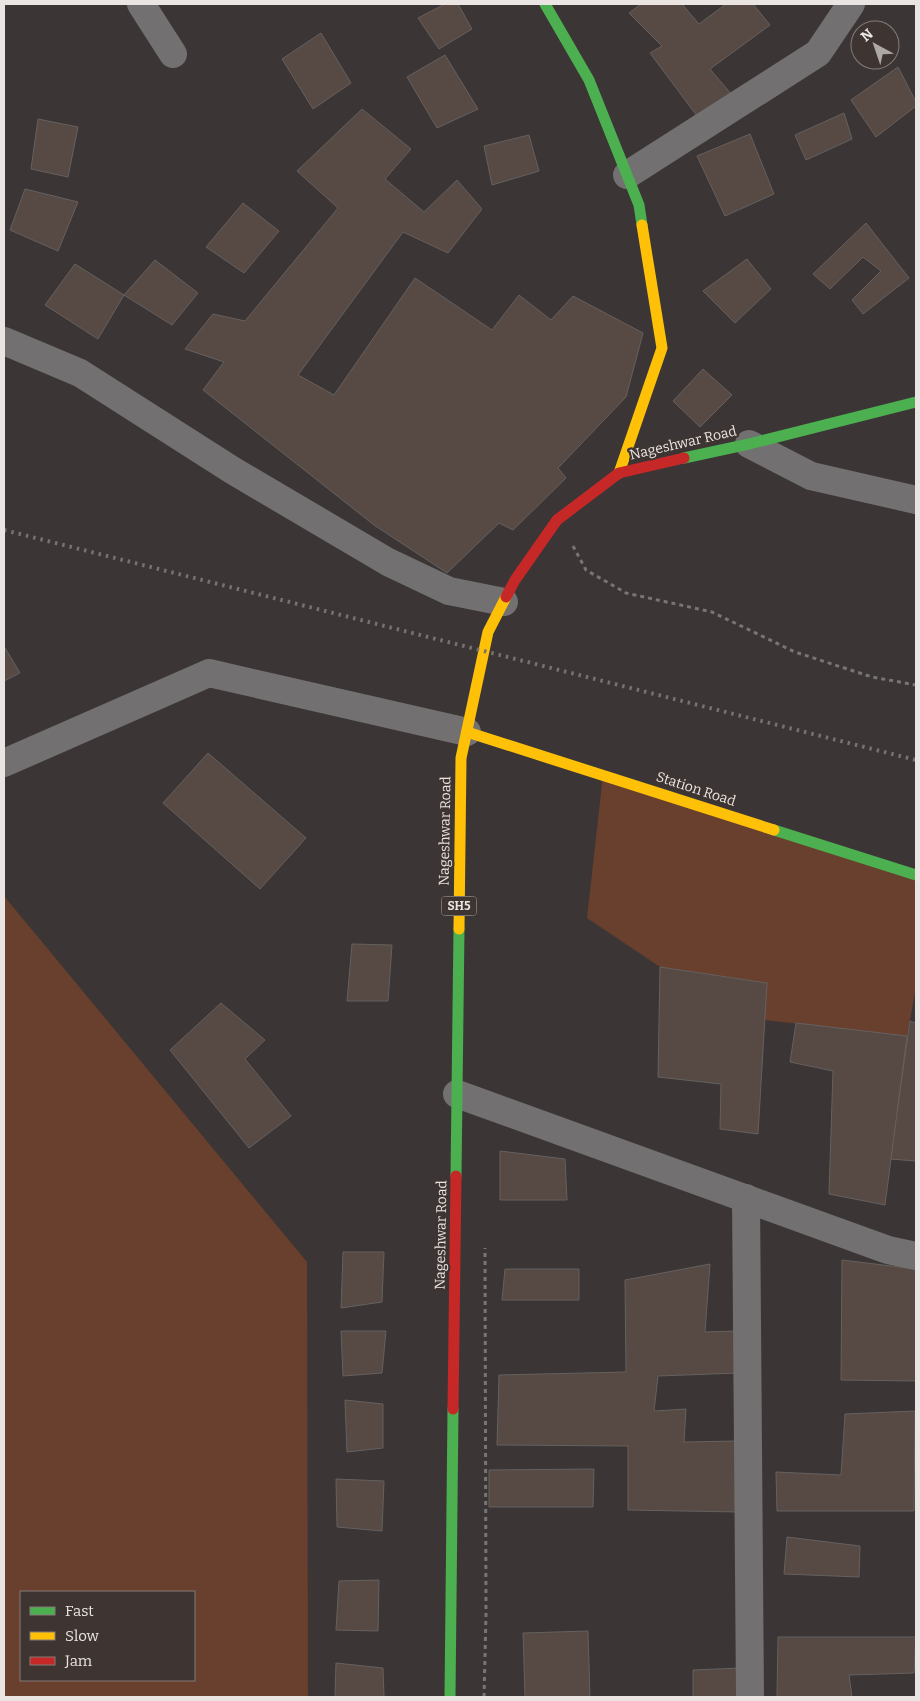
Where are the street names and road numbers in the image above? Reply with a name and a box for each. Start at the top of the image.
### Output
street label: Nageshwar Road [628,422,738,464]
street label: Station Road [654,768,738,810]
street label: Nageshwar Road [436,776,454,886]
road number: SH5 [442,896,476,916]
street label: Nageshwar Road [432,1180,450,1290]

